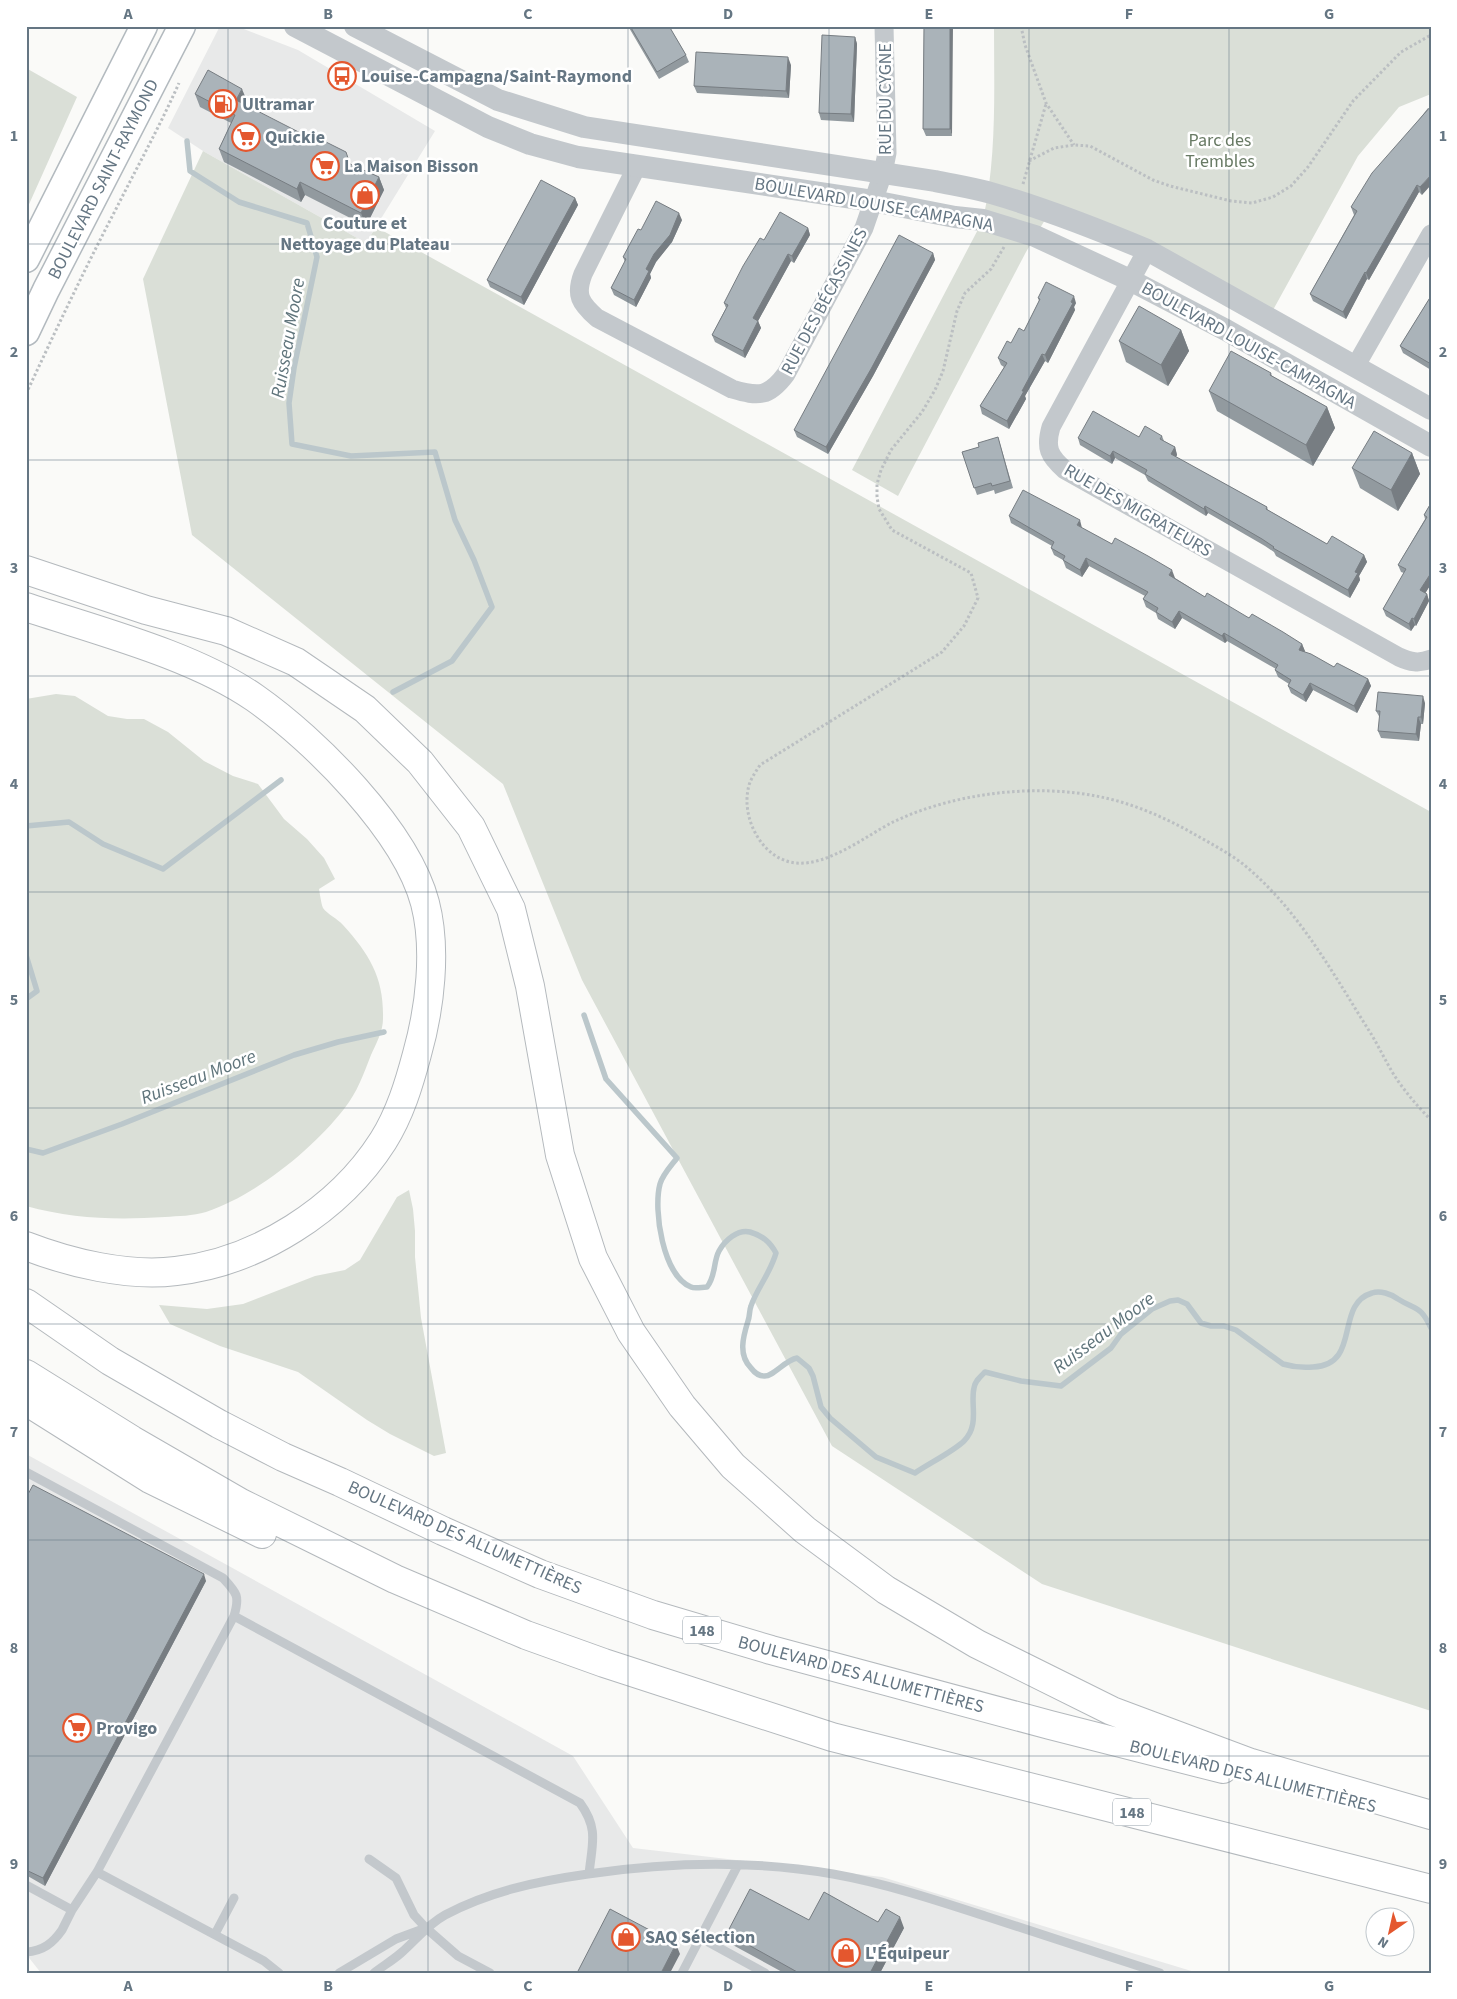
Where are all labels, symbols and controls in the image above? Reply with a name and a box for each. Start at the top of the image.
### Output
text: A [122,3,133,25]
text: B [323,3,333,25]
text: C [523,3,533,25]
text: D [723,3,733,25]
text: E [925,3,933,25]
text: F [1125,3,1133,25]
text: G [1324,3,1334,25]
street label: RUE DU CYGNE [873,43,898,155]
bus stop icon: Louise-Campagna/Saint-Raymond [327,61,357,91]
place label: Louise-Campagna/Saint-Raymond [361,64,632,89]
street label: BOULEVARD SAINT-RAYMOND [42,75,165,284]
fuel station icon: Ultramar [208,89,238,119]
place label: Ultramar [242,92,315,117]
supermarket icon: Quickie [231,122,261,152]
text: 1 [10,125,18,147]
place label: Quickie [265,125,325,150]
text: 1 [1439,125,1447,147]
park label: Parc des Trembles [1185,128,1255,174]
supermarket icon: La Maison Bisson [310,151,340,181]
place label: La Maison Bisson [344,154,479,179]
street label: BOULEVARD LOUISE-CAMPAGNA [753,171,995,238]
shop icon: Couture et Nettoyage du Plateau [350,180,380,210]
place label: Couture et Nettoyage du Plateau [280,211,450,257]
street label: RUE DES BÉCASSINES [775,223,874,379]
water label: Ruisseau Moore [265,276,312,400]
street label: BOULEVARD LOUISE-CAMPAGNA [1137,276,1361,415]
text: 2 [10,341,18,363]
text: 2 [1439,341,1447,363]
street label: RUE DES MIGRATEURS [1059,458,1216,563]
text: 3 [10,557,18,579]
text: 3 [1439,557,1447,579]
text: 4 [10,773,19,795]
text: 4 [1439,773,1448,795]
text: 5 [10,989,18,1011]
text: 5 [1439,989,1447,1011]
water label: Ruisseau Moore [137,1043,260,1112]
text: 6 [10,1205,18,1227]
text: 6 [1439,1205,1447,1227]
water label: Ruisseau Moore [1047,1286,1161,1381]
text: 7 [10,1421,18,1443]
text: 7 [1439,1421,1447,1443]
street label: BOULEVARD DES ALLUMETTIÈRES [344,1474,586,1600]
road number: 148 [683,1616,721,1644]
street label: BOULEVARD DES ALLUMETTIÈRES [735,1630,987,1719]
text: 8 [10,1637,18,1659]
text: 8 [1439,1637,1447,1659]
supermarket icon: Provigo [62,1713,92,1743]
place label: Provigo [96,1716,157,1741]
street label: BOULEVARD DES ALLUMETTIÈRES [1127,1734,1379,1819]
road number: 148 [1113,1798,1151,1825]
text: 9 [10,1853,18,1875]
text: 9 [1439,1853,1447,1875]
north arrow [1364,1906,1414,1956]
shop icon: SAQ Sélection [611,1922,641,1952]
place label: SAQ Sélection [645,1925,755,1950]
text: N [1374,1931,1393,1953]
shop icon: L'Équipeur [831,1938,861,1968]
place label: L'Équipeur [865,1941,950,1966]
text: A [122,1975,133,1997]
text: B [323,1975,333,1997]
text: C [523,1975,533,1997]
text: D [723,1975,733,1997]
text: E [925,1975,933,1997]
text: F [1125,1975,1133,1997]
text: G [1324,1975,1334,1997]

